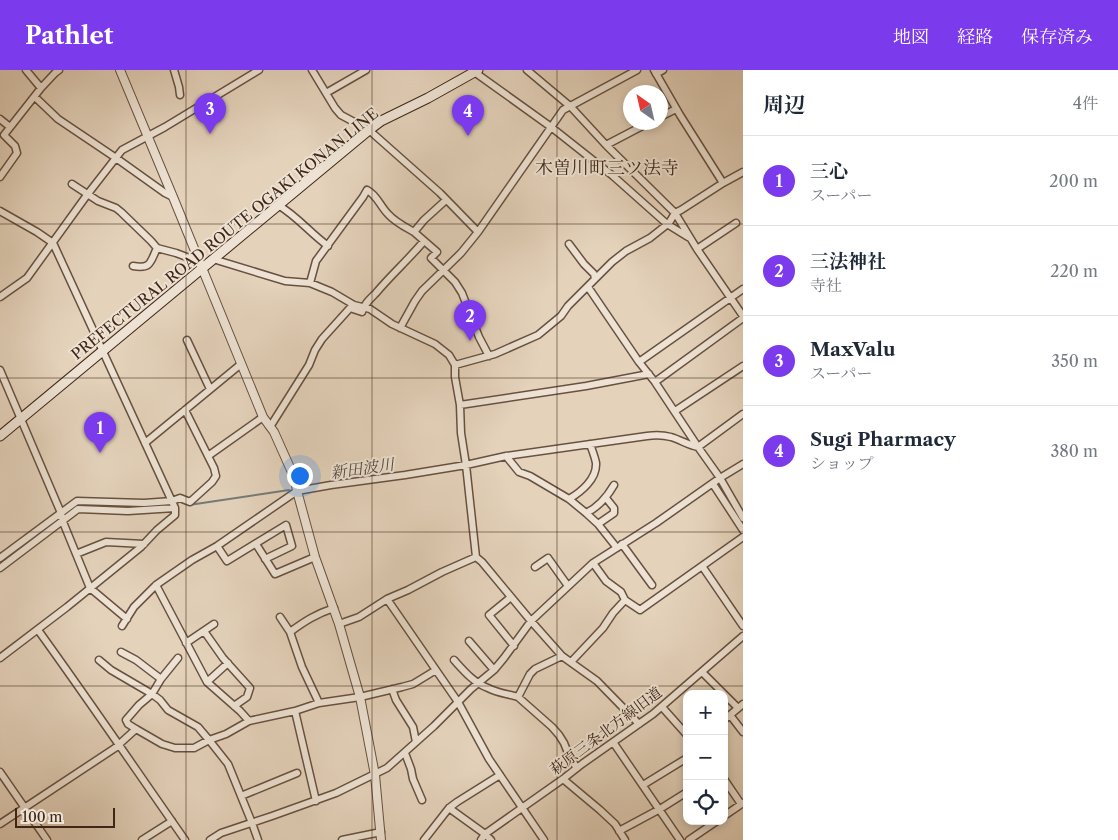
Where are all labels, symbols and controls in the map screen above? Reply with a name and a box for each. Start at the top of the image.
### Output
text: Pathlet [25,21,113,50]
text: 地図 [893,26,929,48]
text: 経路 [957,26,993,48]
text: 保存済み [1021,26,1093,48]
north arrow [623,85,668,130]
text: 周辺 [763,92,805,117]
pin: 3 [194,93,226,134]
text: 4件 [1073,93,1098,113]
pin: 4 [452,95,484,136]
street label: PREFECTURAL ROAD ROUTE OGAKI KONAN LINE [67,104,382,364]
district label: 木曽川町三ツ法寺 [535,157,679,179]
text: 三心 [810,160,848,183]
text: 1 [775,171,783,191]
text: 200 m [1049,171,1098,191]
text: スーパー [810,185,872,205]
text: 三法神社 [810,250,886,273]
text: 2 [774,261,784,281]
text: 220 m [1050,261,1098,281]
text: 寺社 [810,275,842,295]
pin: 2 [454,300,486,341]
text: MaxValu [810,338,896,361]
text: 3 [774,351,784,371]
text: 350 m [1051,351,1098,371]
text: スーパー [810,363,872,383]
pin: 1 [84,412,116,453]
text: Sugi Pharmacy [810,428,956,451]
text: 4 [774,441,784,461]
text: 380 m [1050,441,1098,461]
water label: 新田波川 [329,453,397,482]
text: ショップ [810,453,874,473]
your location [287,463,313,489]
street label: 萩原三条北方線旧道 [546,682,665,779]
map controls [683,690,728,825]
button: + [683,690,728,735]
button: − [683,735,728,780]
button: locate [683,780,728,825]
scale bar [15,805,115,828]
text: 100 m [22,808,62,826]

